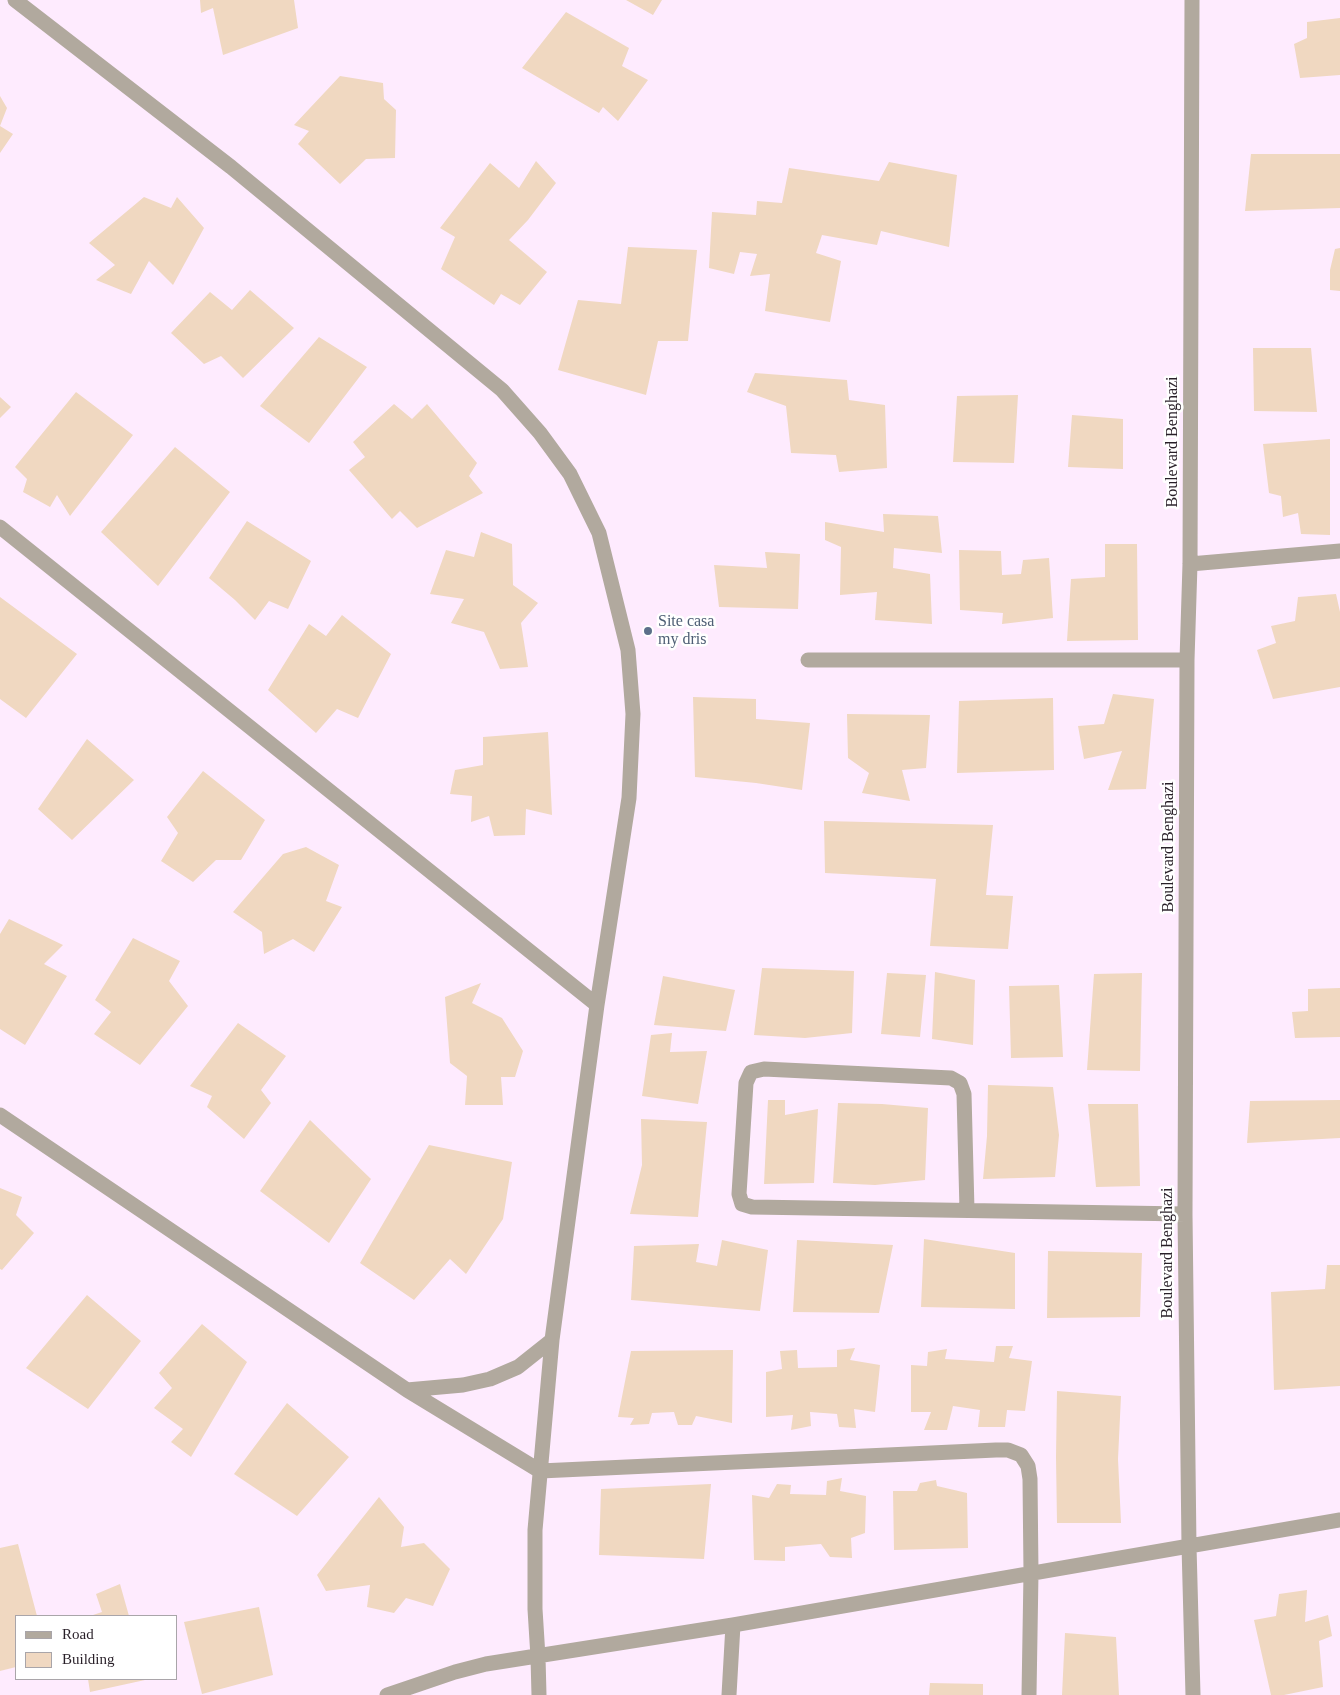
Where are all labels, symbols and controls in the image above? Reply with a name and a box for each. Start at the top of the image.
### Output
street label: Boulevard Benghazi [1163,376,1183,508]
place label: Site casa my dris [658,612,714,650]
marker: Site casa my dris [642,625,654,637]
street label: Boulevard Benghazi [1159,781,1179,913]
street label: Boulevard Benghazi [1158,1187,1178,1319]
legend [15,1615,178,1680]
text: Road [62,1626,94,1642]
text: Building [62,1651,115,1667]

